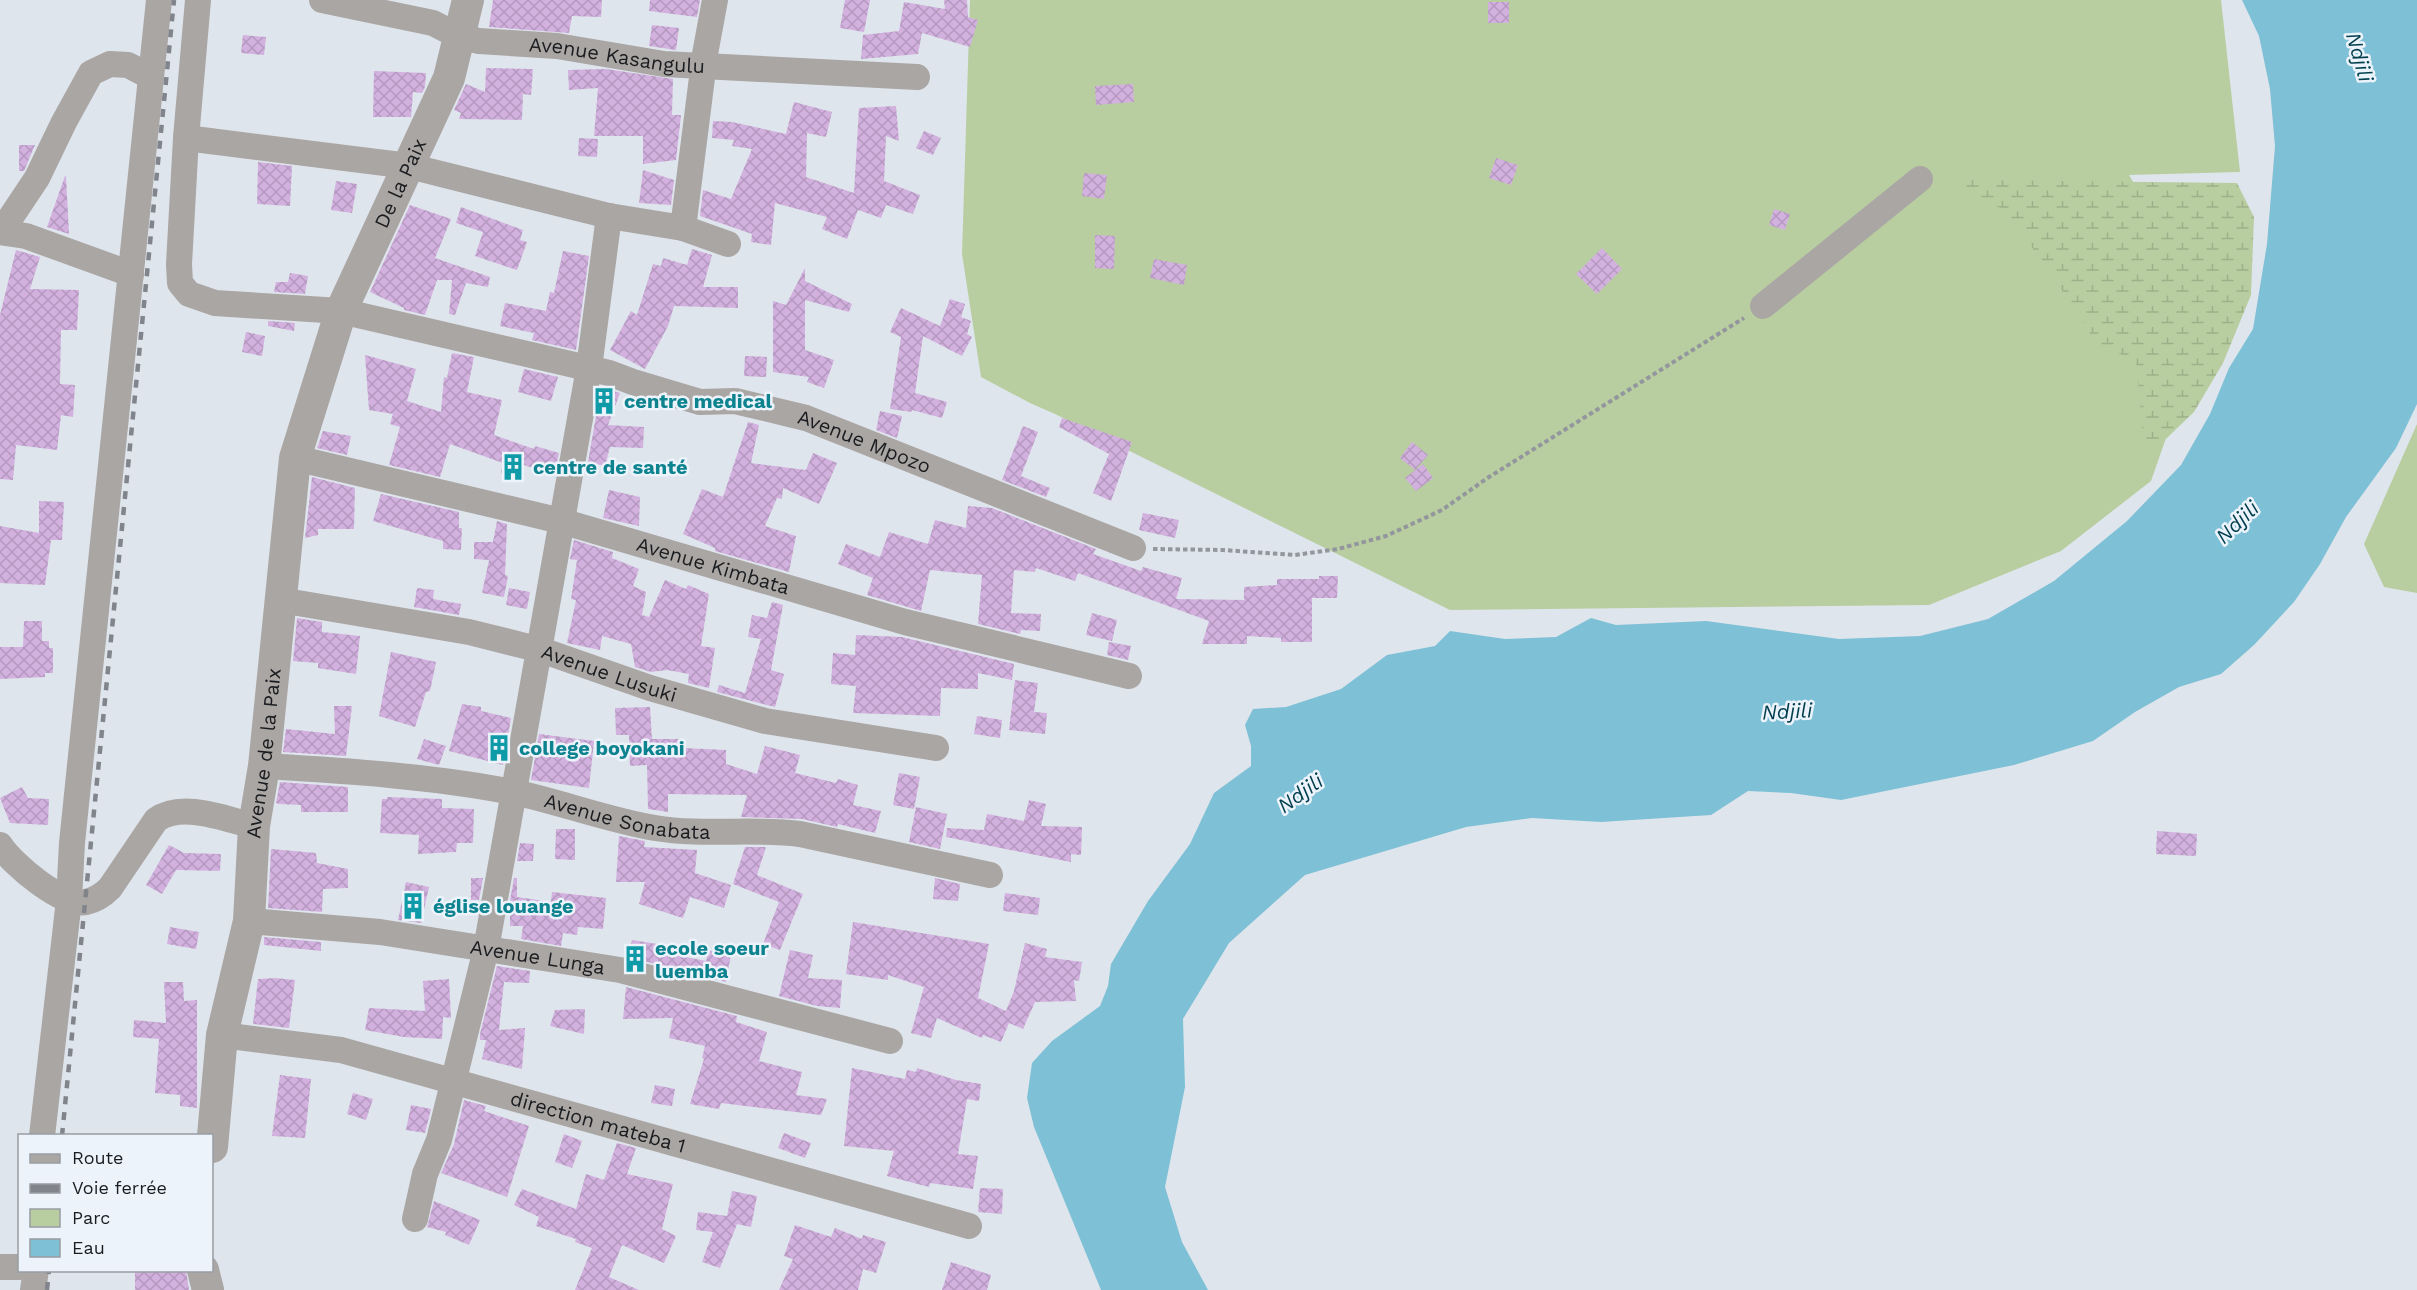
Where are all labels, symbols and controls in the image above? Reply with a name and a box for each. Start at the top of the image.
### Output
water label: Ndjili [2341,29,2379,85]
street label: Avenue Kasangulu [528,32,705,78]
street label: De la Paix [369,135,431,232]
building icon: centre medical [589,386,619,416]
place label: centre medical [624,389,772,413]
street label: Avenue Mpozo [795,404,934,478]
building icon: centre de santé [498,452,528,482]
place label: centre de santé [533,455,688,479]
water label: Ndjili [2210,495,2264,549]
street label: Avenue Kimbata [634,532,793,600]
street label: Avenue Lusuki [538,639,680,707]
street label: Avenue de la Paix [241,667,286,839]
water label: Ndjili [1761,697,1813,725]
building icon: college boyokani [484,733,514,763]
place label: college boyokani [519,736,685,760]
water label: Ndjili [1272,768,1328,818]
street label: Avenue Sonabata [542,788,711,844]
building icon: église louange [398,891,428,921]
place label: église louange [433,894,574,918]
street label: Avenue Lunga [469,934,607,979]
place label: ecole soeur luemba [655,936,769,983]
building icon: ecole soeur luemba [620,944,650,974]
street label: direction mateba 1 [508,1086,689,1158]
legend [18,1134,213,1272]
text: Route [72,1147,124,1168]
text: Voie ferrée [72,1177,167,1198]
text: Parc [72,1207,110,1228]
text: Eau [72,1237,105,1258]

